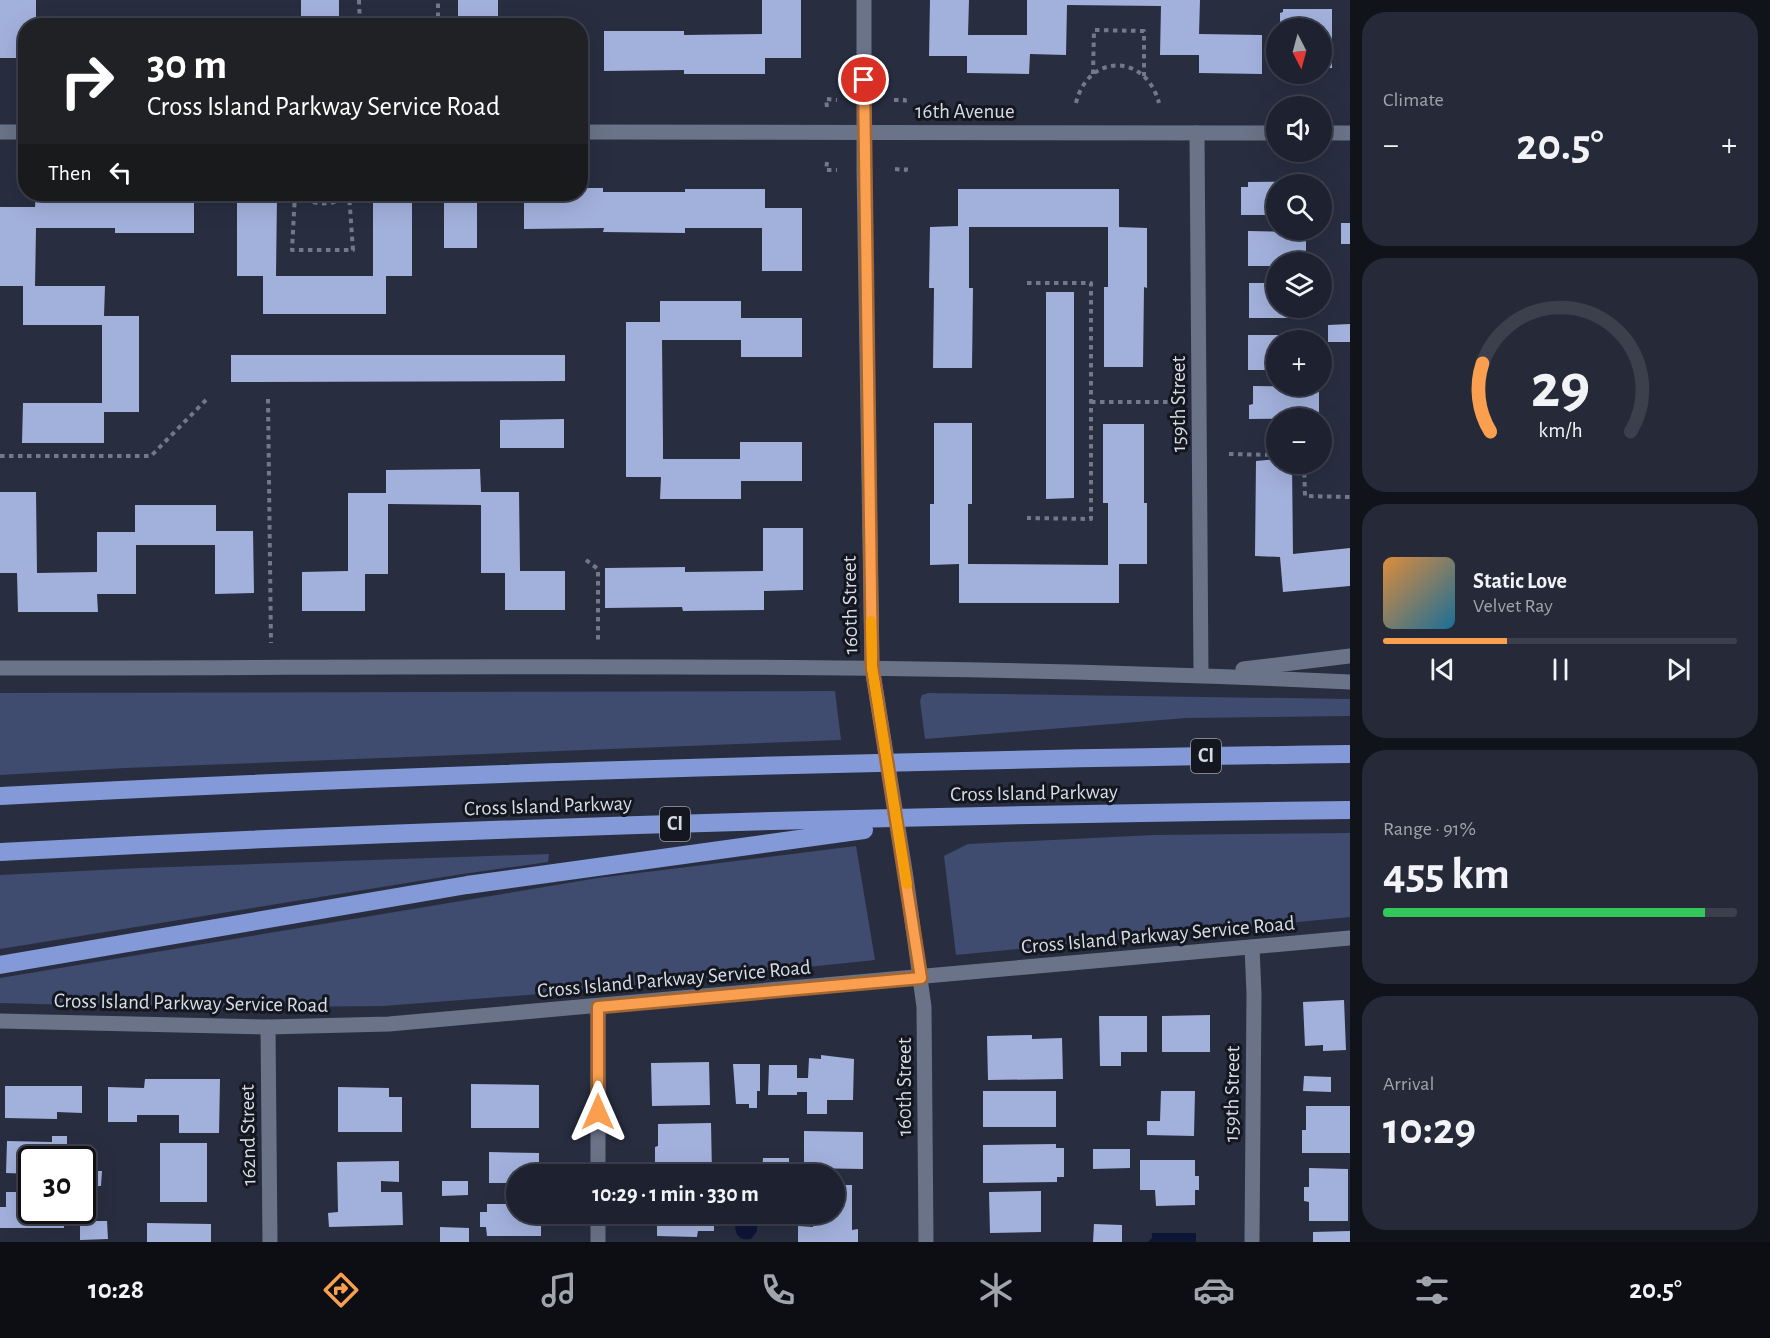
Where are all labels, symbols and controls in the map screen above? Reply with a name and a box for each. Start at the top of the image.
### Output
north arrow [1266,18,1332,84]
map controls [1266,18,1332,474]
icon: right [48,42,126,120]
text: 30 m [147,44,227,86]
pin [838,54,889,105]
icon: arrive [847,63,880,96]
text: Climate [1383,90,1444,110]
text: Cross Island Parkway Service Road [147,93,500,120]
button: sound [1266,96,1332,162]
street label: 16th Avenue [915,101,1015,122]
text: 20.5° [1516,123,1604,168]
text: − [1383,129,1399,162]
text: + [1721,129,1737,162]
icon: left [104,156,137,189]
text: Then [48,162,92,184]
button: search [1266,174,1332,240]
button: layers [1266,252,1332,318]
button: + [1266,330,1332,396]
street label: 159th Street [1168,356,1189,452]
text: 29 [1530,356,1590,418]
button: − [1266,408,1332,474]
text: km/h [1538,420,1582,441]
street label: 160th Street [839,555,861,655]
text: Static Love [1473,570,1567,592]
text: Velvet Ray [1473,596,1553,616]
icon: previous [1426,653,1459,686]
icon: pause [1544,653,1577,686]
icon: next [1662,653,1695,686]
road number: CI [1191,739,1221,773]
street label: Cross Island Parkway [950,781,1118,805]
street label: Cross Island Parkway [464,793,632,819]
road number: CI [660,807,690,841]
text: Range · 91% [1383,819,1476,839]
text: 455 km [1383,852,1510,897]
street label: Cross Island Parkway Service Road [1020,913,1296,957]
street label: Cross Island Parkway Service Road [536,957,812,1001]
street label: Cross Island Parkway Service Road [54,990,329,1016]
street label: 160th Street [894,1037,915,1136]
street label: 159th Street [1221,1045,1243,1142]
text: Arrival [1383,1074,1434,1094]
position arrow [566,1080,630,1144]
street label: 162nd Street [237,1084,259,1186]
text: 10:29 [1383,1107,1476,1152]
speed limit sign: 30 [18,1146,96,1224]
text: 10:29 · 1 min · 330 m [592,1183,759,1205]
icon: directions [320,1269,362,1311]
icon: music [538,1269,580,1311]
icon: phone [757,1269,799,1311]
icon: climate [975,1269,1017,1311]
icon: car [1193,1269,1235,1311]
icon: filters [1411,1269,1453,1311]
text: 10:28 [88,1276,144,1303]
text: 20.5° [1629,1276,1682,1303]

